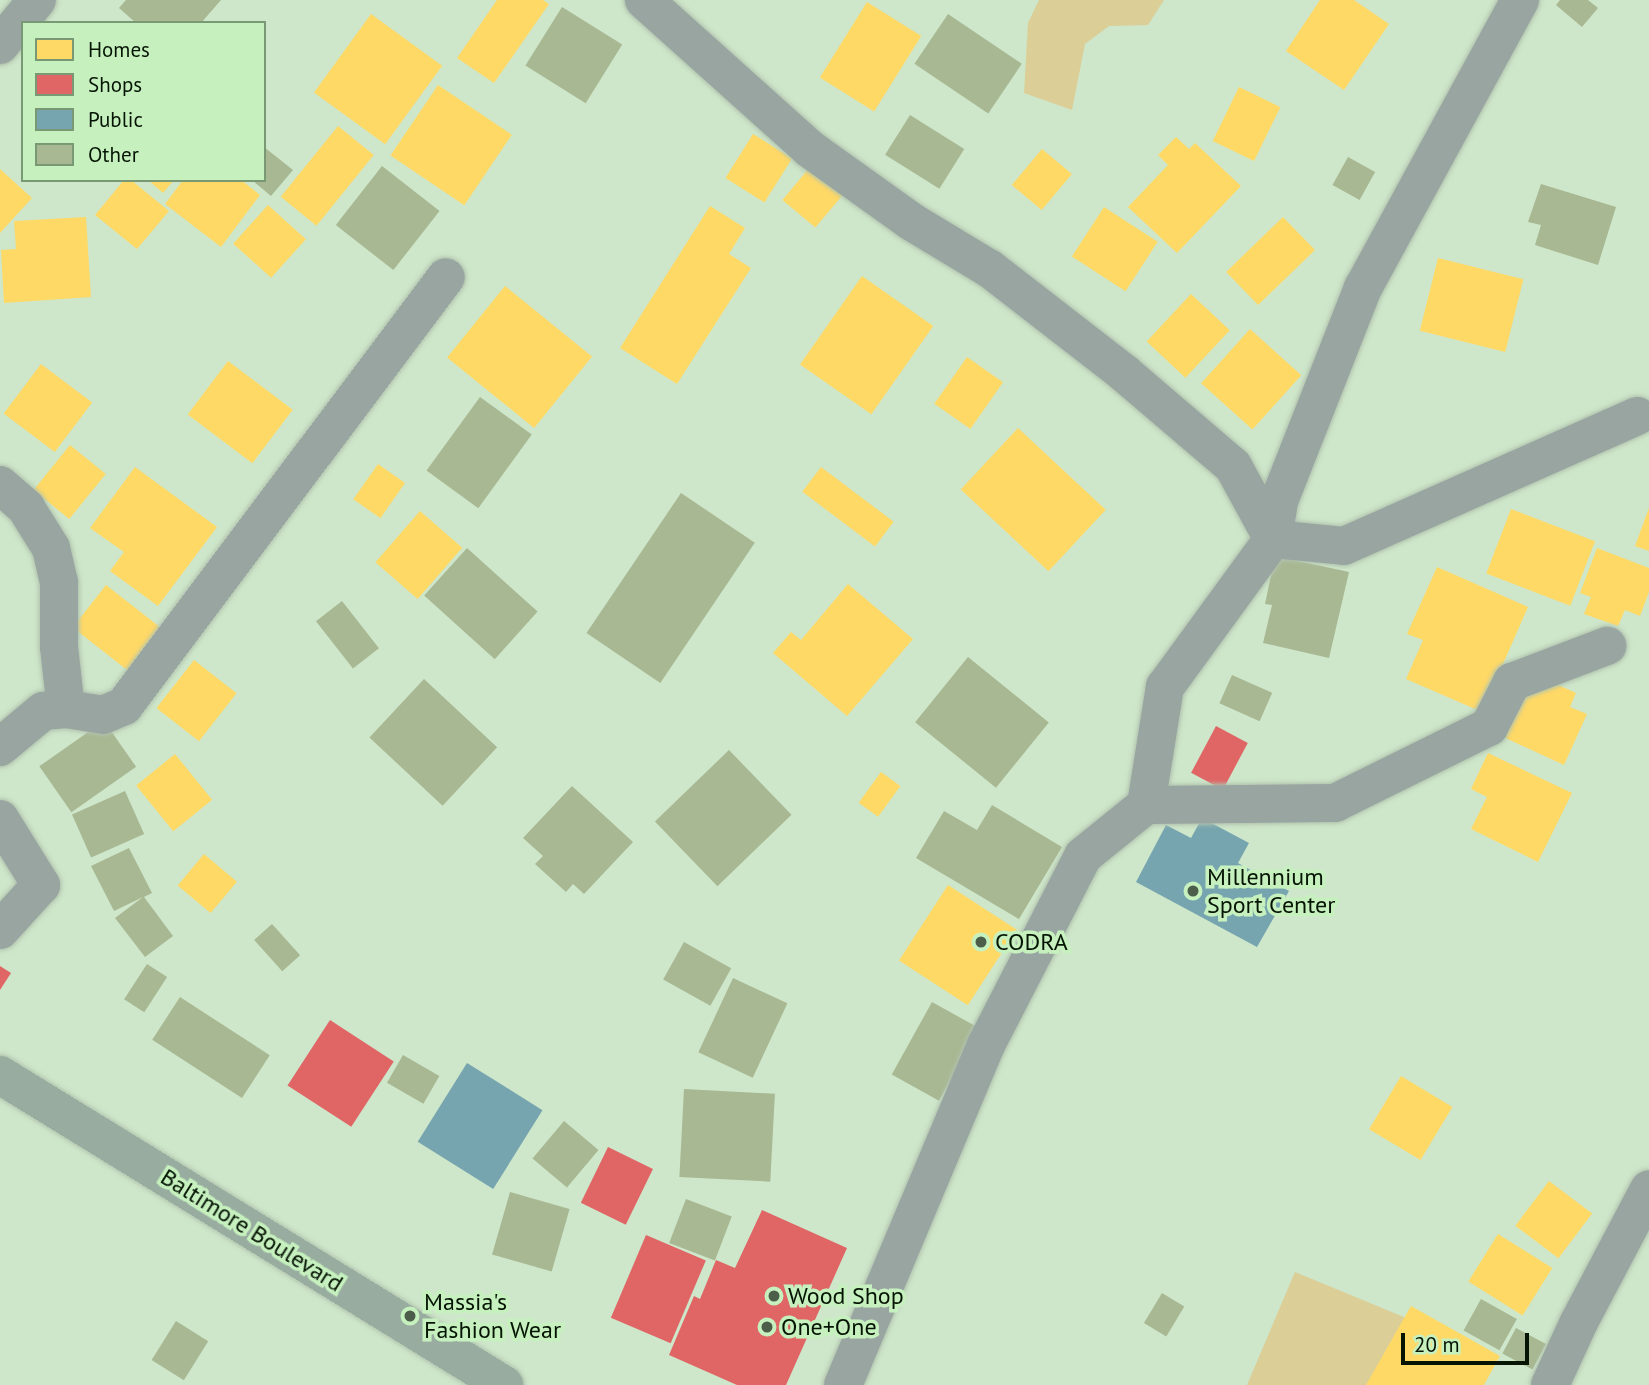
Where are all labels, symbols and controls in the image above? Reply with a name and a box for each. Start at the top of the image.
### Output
legend [21,21,266,182]
text: Homes [88,36,150,63]
text: Shops [88,71,142,98]
text: Public [88,106,143,133]
text: Other [88,141,139,168]
place label: Millennium Sport Center [1207,863,1335,919]
marker: Millennium Sport Center [1185,883,1201,899]
place label: CODRA [995,928,1068,956]
marker: CODRA [973,934,989,950]
street label: Baltimore Boulevard [155,1162,349,1298]
place label: Wood Shop [788,1282,904,1310]
place label: Massia's Fashion Wear [424,1288,561,1344]
marker: Wood Shop [766,1288,782,1304]
marker: Massia's Fashion Wear [402,1308,418,1324]
place label: One+One [781,1313,877,1341]
scale bar [1404,1318,1532,1362]
marker: One+One [759,1319,775,1335]
text: 20 m [1414,1331,1460,1358]

